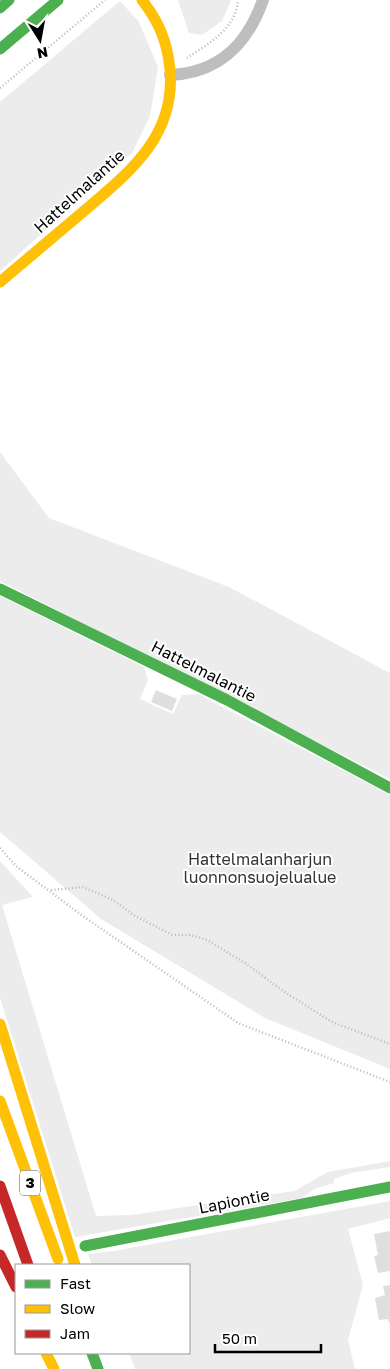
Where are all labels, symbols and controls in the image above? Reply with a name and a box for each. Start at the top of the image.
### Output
north arrow [15,15,65,65]
text: N [36,44,49,63]
street label: Hattelmalantie [30,145,128,237]
street label: Hattelmalantie [148,636,260,706]
park label: Hattelmalanharjun luonnonsuojelualue [184,849,336,887]
road number: 3 [20,1170,40,1196]
street label: Lapiontie [197,1184,271,1218]
legend [15,1264,190,1354]
text: Fast [60,1274,91,1292]
text: Slow [60,1299,95,1317]
scale bar [215,1322,321,1354]
text: Jam [60,1324,90,1342]
text: 50 m [222,1329,257,1347]

